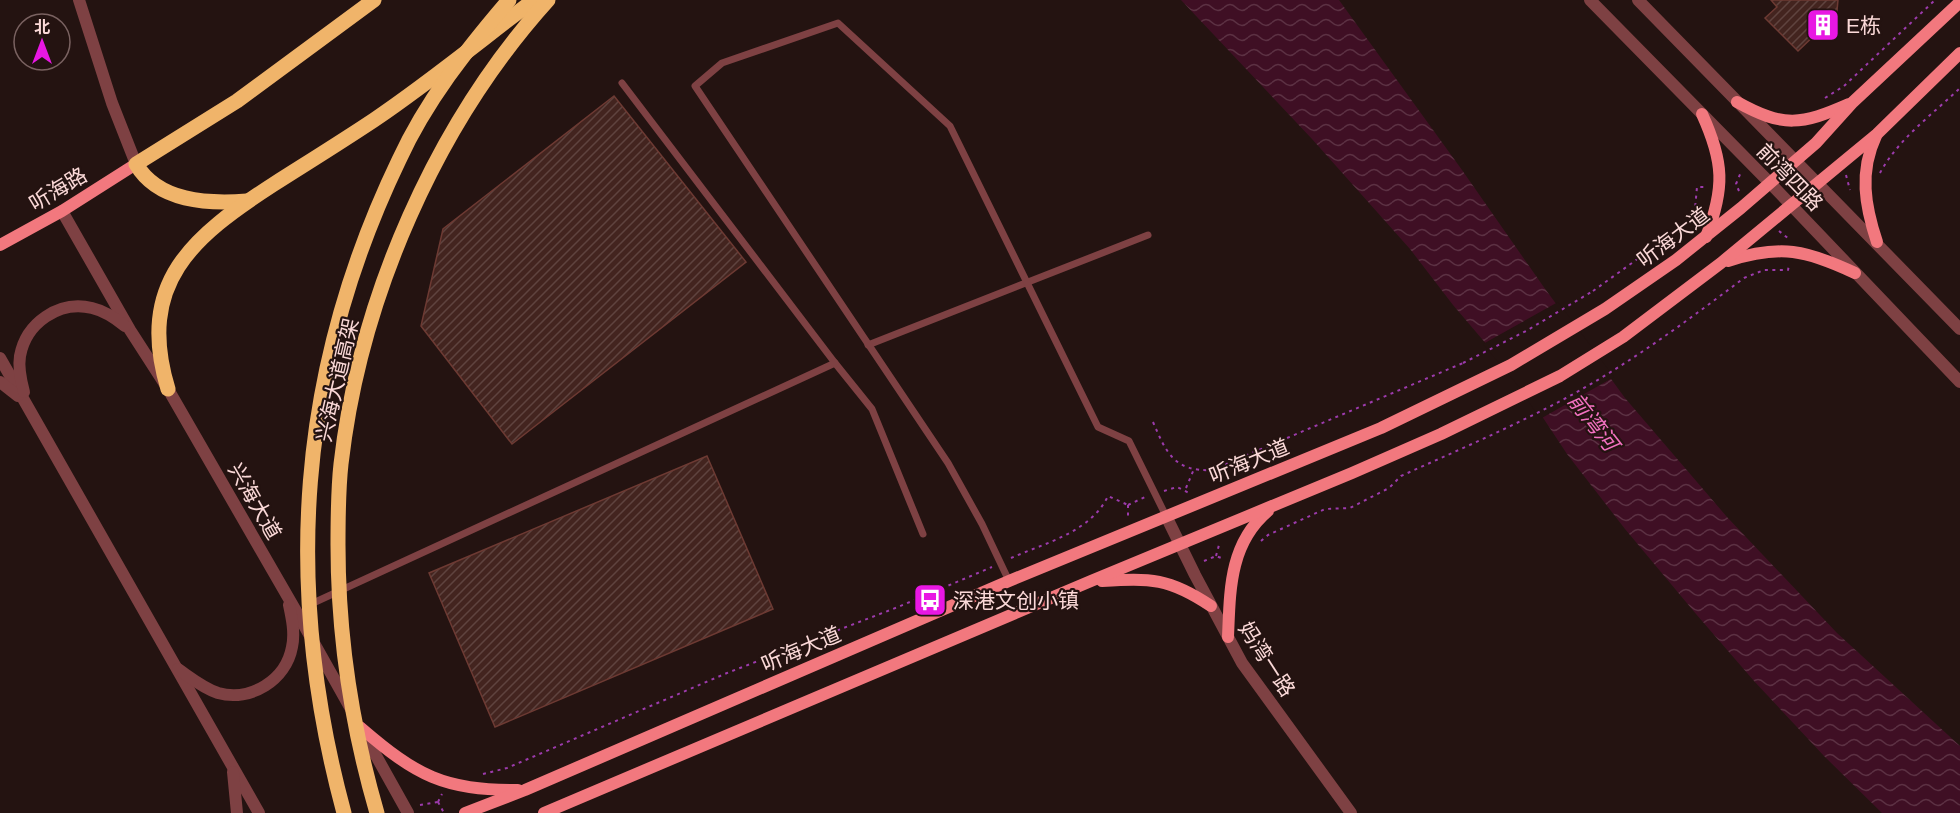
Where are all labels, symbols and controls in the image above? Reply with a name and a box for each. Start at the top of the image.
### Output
building icon: E栋 [1805,7,1841,43]
north arrow [12,12,72,72]
place label: E栋 [1846,14,1881,37]
text: 北 [34,19,50,36]
street label: 前湾四路 [1753,139,1827,215]
street label: 听海路 [25,163,91,215]
street label: 听海大道 [1633,203,1713,271]
street label: 兴海大道高架 [312,316,362,444]
water label: 前湾河 [1563,388,1626,459]
street label: 听海大道 [1206,435,1292,487]
street label: 兴海大道 [224,459,286,543]
bus stop icon: 深港文创小镇 [912,582,948,618]
place label: 深港文创小镇 [953,589,1079,612]
street label: 妈湾一路 [1234,618,1300,700]
street label: 听海大道 [758,622,844,676]

